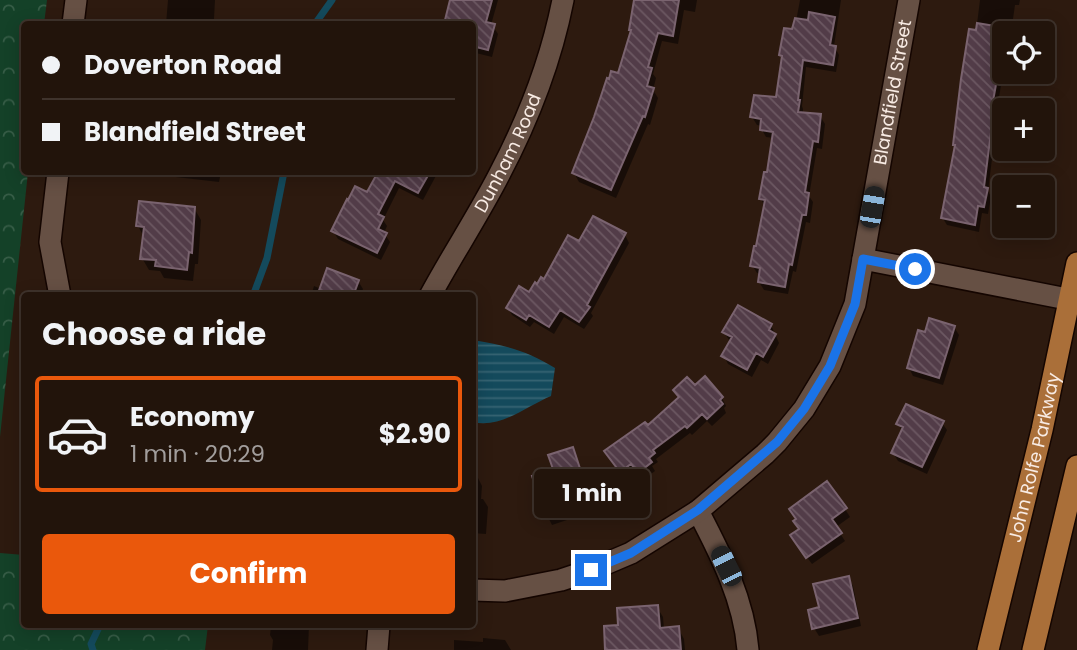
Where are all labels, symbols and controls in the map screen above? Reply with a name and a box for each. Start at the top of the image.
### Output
street label: Blandfield Street [867,18,917,167]
map controls [992,21,1055,238]
button: locate [992,21,1055,84]
text: Doverton Road [84,47,282,83]
street label: Dunham Road [468,90,547,217]
button: + [992,98,1055,161]
text: Blandfield Street [84,114,306,150]
button: − [992,175,1055,238]
car [859,184,886,230]
route start [899,253,931,285]
text: Choose a ride [42,311,266,356]
street label: John Rolfe Parkway [1002,370,1066,545]
text: Economy [130,399,254,435]
icon: car [46,403,109,466]
text: $2.90 [379,416,451,452]
text: 1 min · 20:29 [130,438,265,470]
callout: 1 min [533,468,649,518]
text: 1 min [562,477,622,509]
button: Confirm [42,534,455,614]
car [708,543,745,589]
route end [575,554,607,586]

